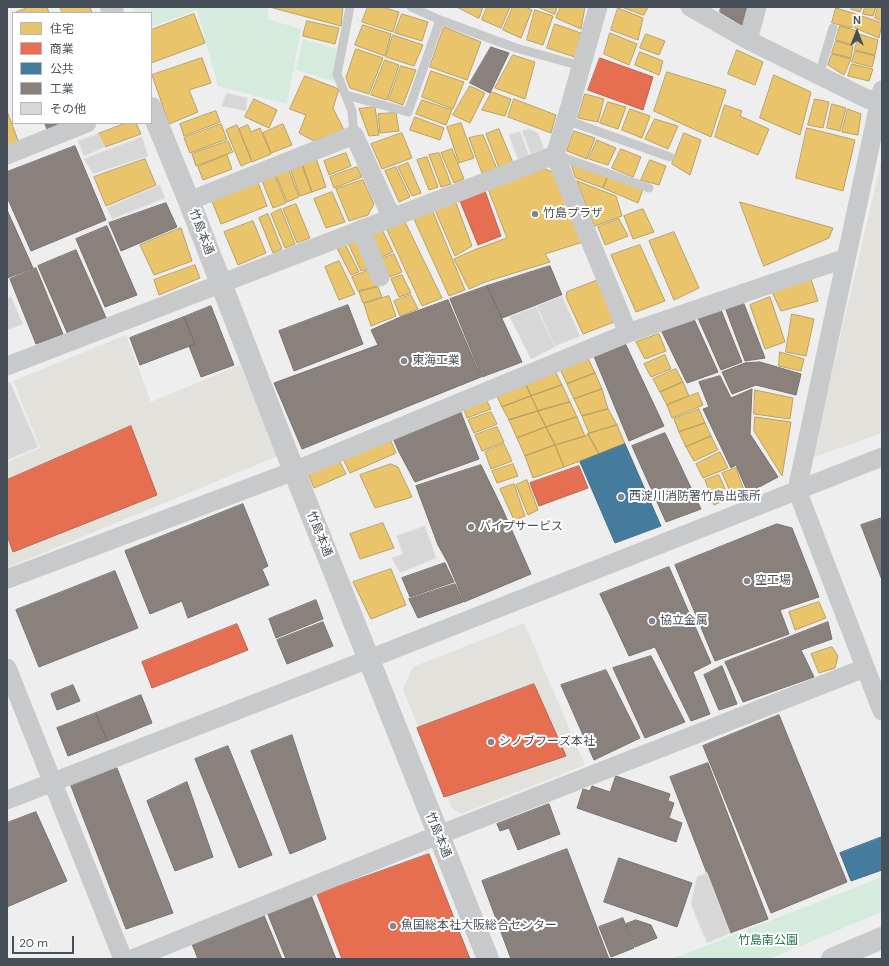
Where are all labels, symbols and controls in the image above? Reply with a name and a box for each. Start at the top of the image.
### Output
legend [12,12,152,124]
north arrow [837,12,877,52]
text: N [853,13,861,27]
text: 住宅 [50,21,74,37]
text: 商業 [50,41,74,57]
text: 公共 [50,61,74,77]
text: 工業 [50,81,74,97]
text: その他 [50,101,86,117]
street label: 竹島本通 [186,207,216,257]
place label: 竹島プラザ [543,207,603,221]
marker: 竹島プラザ [530,209,540,219]
place label: 東海工業 [412,354,460,368]
marker: 東海工業 [399,356,409,366]
place label: 西淀川消防署竹島出張所 [629,490,761,504]
marker: 西淀川消防署竹島出張所 [616,492,626,502]
street label: 竹島本通 [303,509,335,559]
place label: パイプサービス [479,520,563,534]
marker: パイプサービス [466,522,476,532]
place label: 空工場 [755,574,791,588]
marker: 空工場 [742,576,752,586]
place label: 協立金属 [660,614,708,628]
marker: 協立金属 [647,616,657,626]
place label: シノブフーズ本社 [499,735,595,749]
marker: シノブフーズ本社 [486,737,496,747]
street label: 竹島本通 [422,810,454,860]
place label: 魚国総本社大阪総合センター [401,919,557,933]
marker: 魚国総本社大阪総合センター [388,921,398,931]
scale bar [14,928,76,954]
park label: 竹島南公園 [738,934,798,948]
text: 20 m [19,935,48,951]

